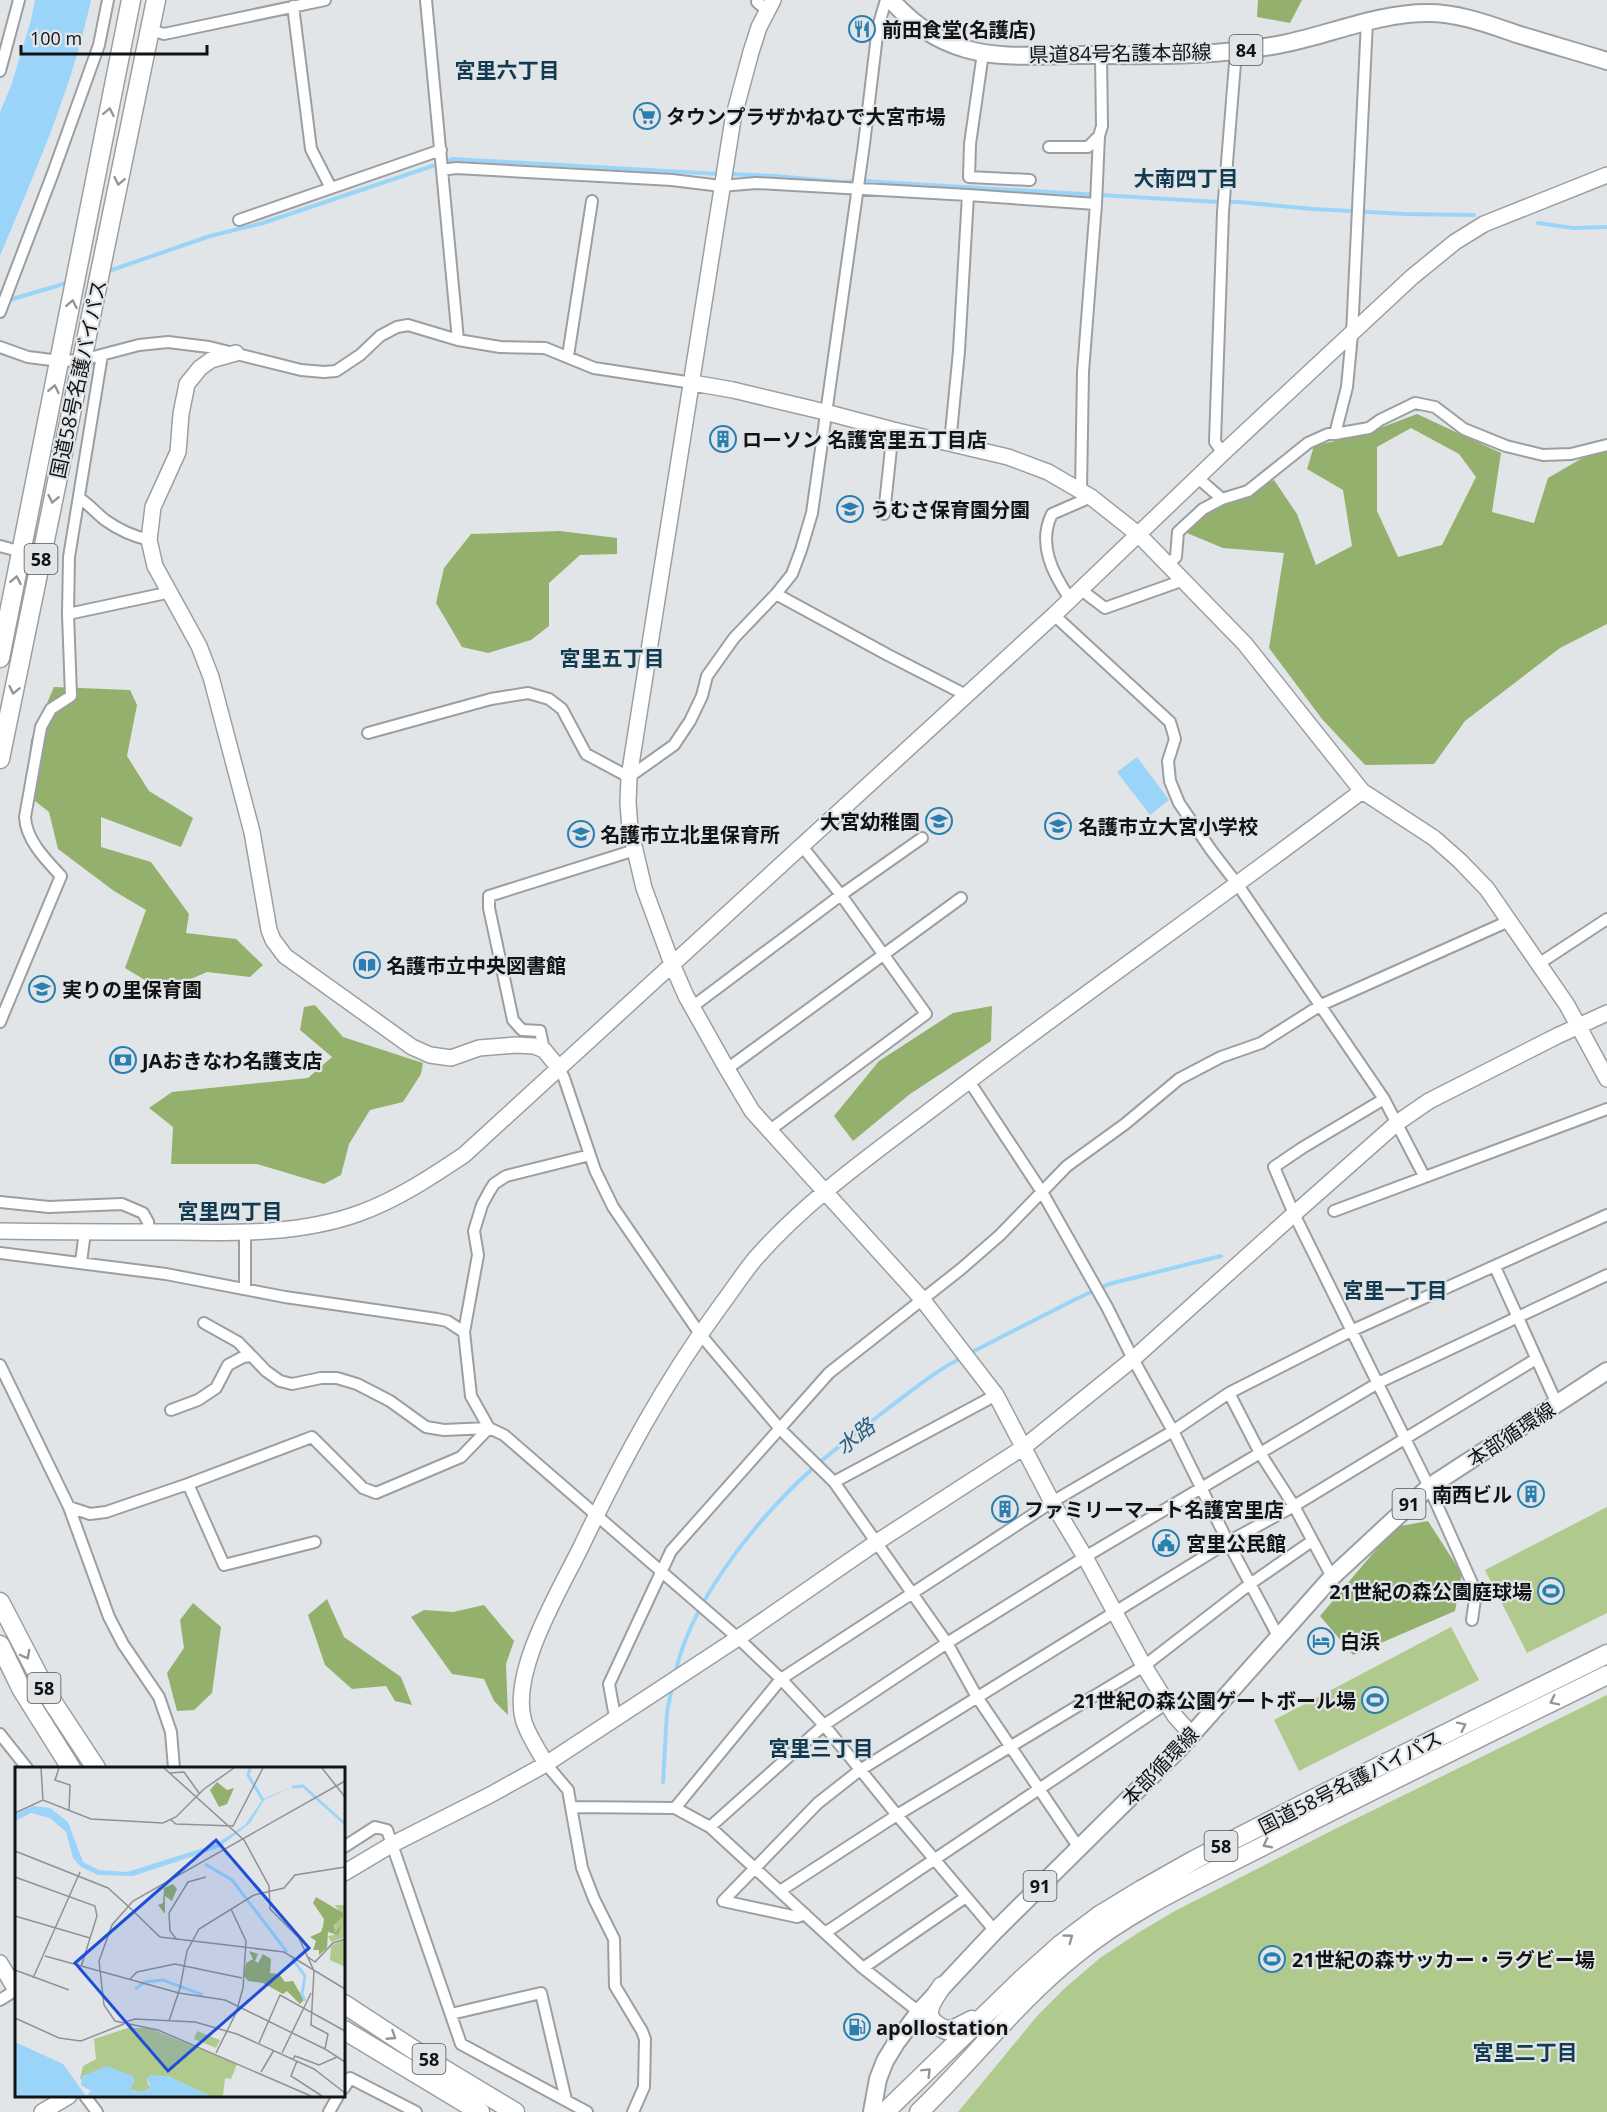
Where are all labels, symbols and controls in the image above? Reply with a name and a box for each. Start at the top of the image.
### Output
restaurant icon: 前田食堂(名護店) [847,14,877,44]
place label: 前田食堂(名護店) [882,16,1036,43]
scale bar [21,18,207,56]
text: 100 m [30,26,82,50]
road number: 84 [1230,35,1262,65]
street label: 県道84号名護本部線 [1028,38,1212,68]
district label: 宮里六丁目 [455,56,560,84]
supermarket icon: タウンプラザかねひで大宮市場 [632,101,662,131]
place label: タウンプラザかねひで大宮市場 [666,103,945,130]
one-way arrow [102,108,115,118]
district label: 大南四丁目 [1134,164,1239,192]
one-way arrow [113,175,126,185]
street label: 国道58号名護バイパス [44,277,112,481]
one-way arrow [65,299,78,309]
one-way arrow [47,384,60,394]
building icon: ローソン 名護宮里五丁目店 [708,424,738,454]
place label: ローソン 名護宮里五丁目店 [742,426,987,453]
one-way arrow [47,494,60,504]
school or university icon: うむさ保育園分園 [835,494,865,524]
place label: うむさ保育園分園 [870,496,1030,523]
road number: 58 [24,544,57,574]
one-way arrow [9,576,22,586]
district label: 宮里五丁目 [560,644,665,672]
one-way arrow [8,685,21,695]
school or university icon: 大宮幼稚園 [924,806,954,836]
place label: 大宮幼稚園 [820,808,920,835]
school or university icon: 名護市立大宮小学校 [1043,811,1073,841]
place label: 名護市立大宮小学校 [1078,813,1258,840]
school or university icon: 名護市立北里保育所 [566,819,596,849]
place label: 名護市立北里保育所 [600,821,780,848]
library icon: 名護市立中央図書館 [352,950,382,980]
place label: 名護市立中央図書館 [386,952,566,979]
school or university icon: 実りの里保育園 [27,974,57,1004]
place label: 実りの里保育園 [62,976,202,1003]
bank icon: JAおきなわ名護支店 [108,1045,138,1075]
place label: JAおきなわ名護支店 [140,1047,322,1074]
district label: 宮里四丁目 [178,1197,283,1225]
district label: 宮里一丁目 [1343,1276,1448,1304]
street label: 本部循環線 [1462,1395,1560,1473]
water label: 水路 [830,1411,882,1460]
building icon: 南西ビル [1516,1479,1546,1509]
place label: 南西ビル [1432,1481,1512,1508]
road number: 91 [1392,1489,1426,1519]
building icon: ファミリーマート名護宮里店 [990,1494,1020,1524]
place label: ファミリーマート名護宮里店 [1024,1496,1284,1523]
public building icon: 宮里公民館 [1151,1528,1181,1558]
place label: 宮里公民館 [1186,1530,1286,1557]
sports icon: 21世紀の森公園庭球場 [1536,1576,1566,1606]
place label: 21世紀の森公園庭球場 [1329,1578,1532,1605]
hotel icon: 白浜 [1306,1626,1336,1656]
place label: 白浜 [1340,1628,1380,1655]
one-way arrow [19,1648,30,1659]
road number: 58 [28,1673,60,1703]
sports icon: 21世紀の森公園ゲートボール場 [1360,1685,1390,1715]
place label: 21世紀の森公園ゲートボール場 [1073,1687,1356,1714]
one-way arrow [1550,1694,1561,1705]
street label: 本部循環線 [1116,1721,1204,1811]
one-way arrow [1456,1721,1467,1733]
street label: 国道58号名護バイパス [1254,1724,1446,1840]
district label: 宮里三丁目 [769,1734,874,1762]
inset map [15,1767,345,2097]
road number: 58 [1204,1831,1238,1861]
one-way arrow [1263,1837,1273,1848]
road number: 91 [1024,1871,1056,1901]
one-way arrow [1063,1934,1074,1945]
sports icon: 21世紀の森サッカー・ラグビー場 [1257,1944,1287,1974]
place label: 21世紀の森サッカー・ラグビー場 [1292,1946,1595,1973]
fuel station icon: apollostation [842,2012,872,2042]
place label: apollostation [876,2014,1009,2041]
one-way arrow [386,2028,397,2039]
district label: 宮里二丁目 [1473,2038,1578,2066]
road number: 58 [412,2044,446,2074]
one-way arrow [920,2068,931,2079]

